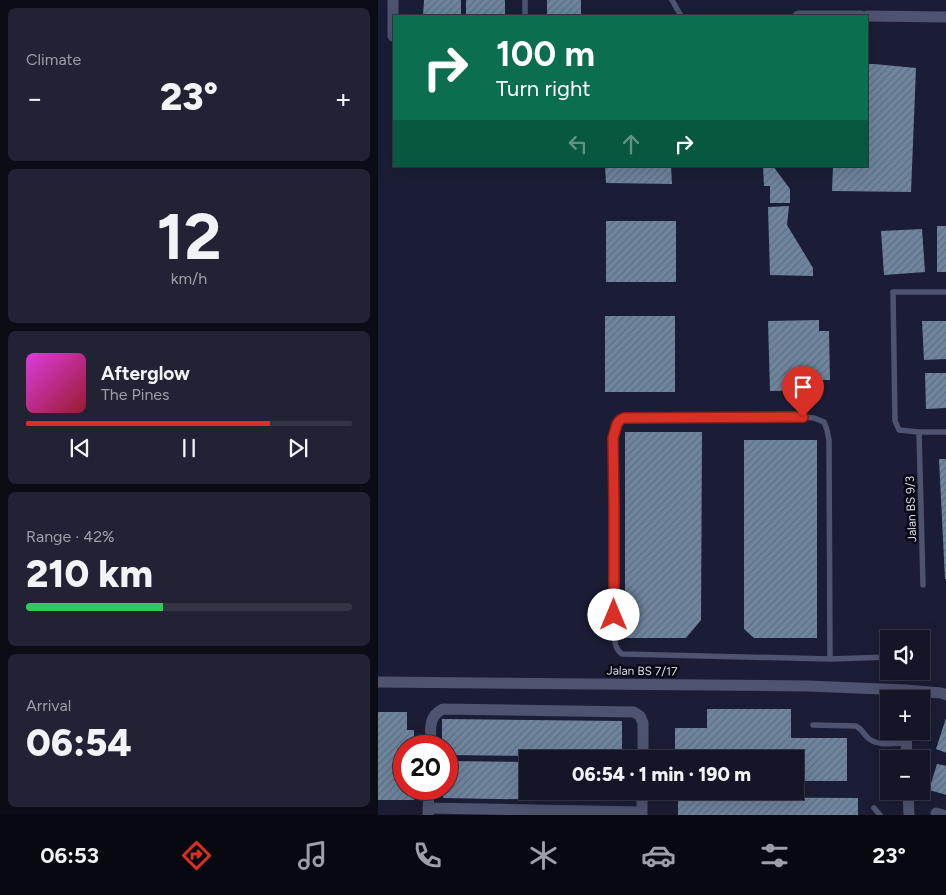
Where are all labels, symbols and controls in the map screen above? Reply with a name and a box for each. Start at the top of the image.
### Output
text: 100 m [496,33,595,75]
icon: right [413,35,478,100]
text: Climate [26,50,81,69]
text: 23° [160,74,218,120]
text: Turn right [496,75,591,102]
text: − [26,81,43,115]
text: + [335,81,352,115]
icon: left [564,130,592,158]
icon: ahead [617,130,645,158]
icon: right [670,130,698,158]
text: 12 [156,197,222,275]
text: km/h [171,269,207,288]
text: Afterglow [101,362,190,385]
pin [782,366,824,417]
icon: arrive [789,373,817,401]
text: The Pines [101,385,170,404]
icon: previous [66,434,94,462]
icon: pause [175,434,203,462]
icon: next [284,434,312,462]
street label: Jalan BS 9/3 [903,476,919,542]
text: Range · 42% [26,527,115,546]
text: 210 km [26,551,153,597]
position arrow [587,588,639,640]
map controls [880,630,930,800]
button: sound [880,630,930,680]
street label: Jalan BS 7/17 [606,663,678,679]
button: + [880,690,930,740]
text: Arrival [26,696,71,715]
text: 06:54 [26,720,132,766]
speed limit sign: 20 [393,735,458,800]
button: − [880,750,930,800]
text: 06:54 · 1 min · 190 m [572,763,751,786]
icon: directions [179,838,214,873]
icon: music [295,838,330,873]
icon: phone [410,838,445,873]
icon: climate [526,838,561,873]
icon: car [641,838,676,873]
icon: filters [757,838,792,873]
text: 06:53 [40,842,99,869]
text: 23° [872,842,906,869]

